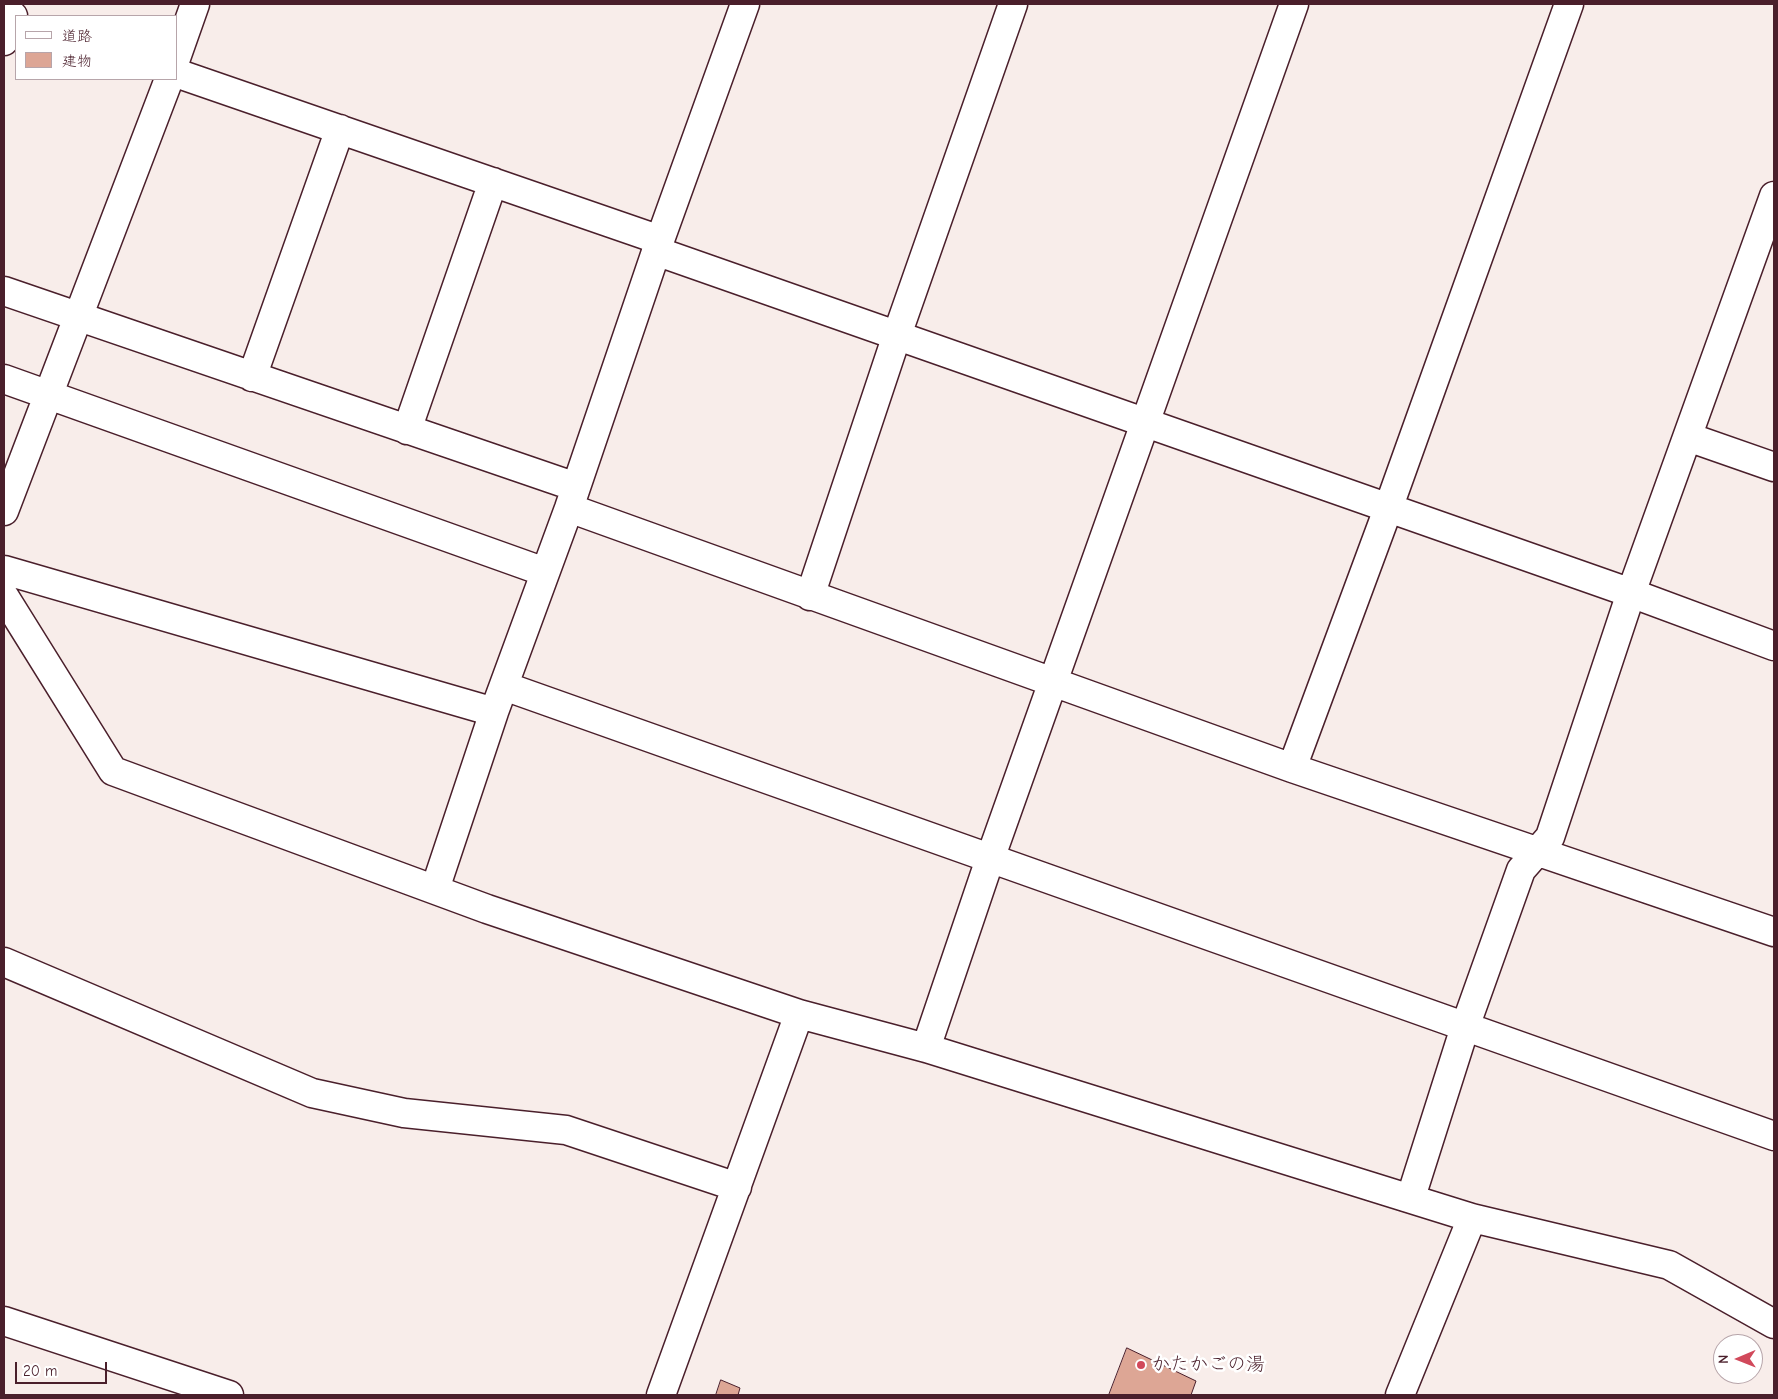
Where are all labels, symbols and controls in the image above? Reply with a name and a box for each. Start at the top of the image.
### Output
legend [15,15,178,80]
text: 道路 [62,27,92,45]
text: 建物 [62,52,92,70]
north arrow [1713,1334,1763,1384]
scale bar [18,1352,110,1384]
place label: かたかごの湯 [1151,1354,1265,1376]
text: N [1715,1355,1732,1364]
marker: かたかごの湯 [1135,1359,1147,1371]
text: 20 m [23,1362,57,1380]

